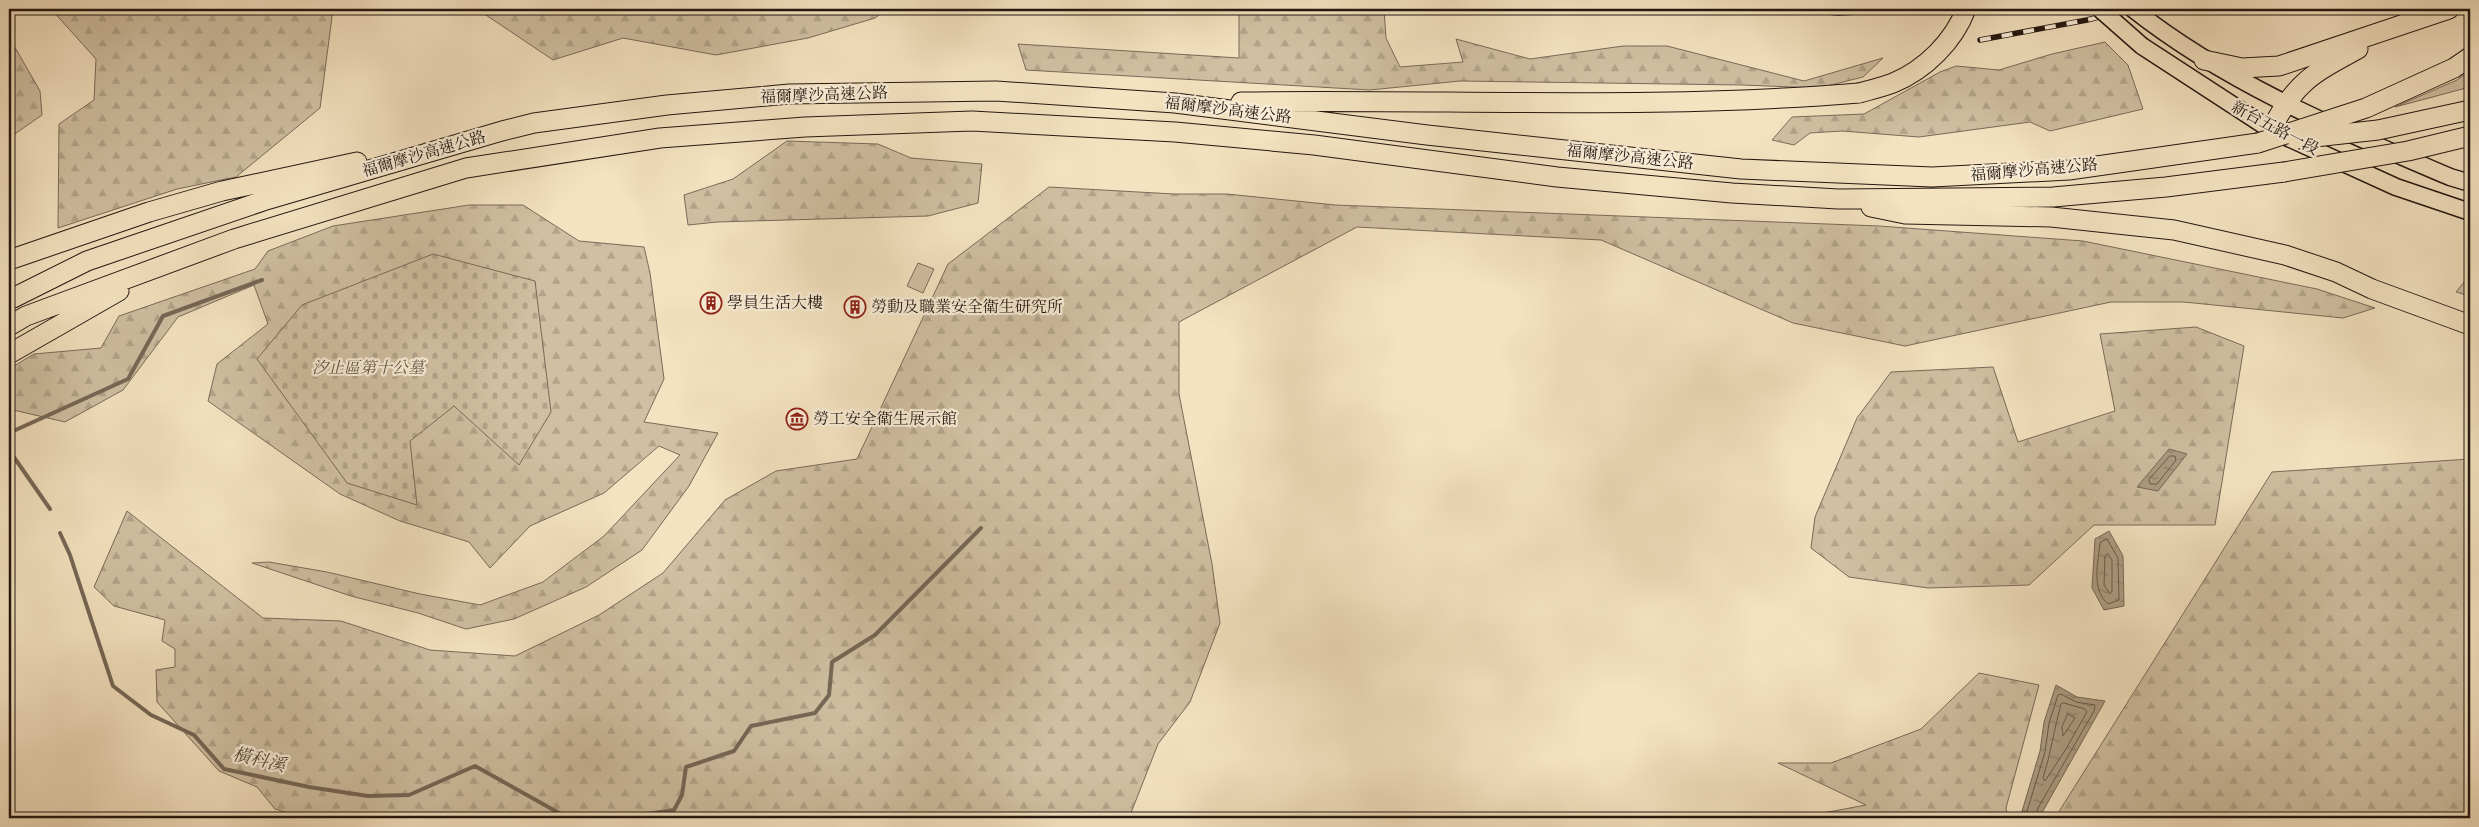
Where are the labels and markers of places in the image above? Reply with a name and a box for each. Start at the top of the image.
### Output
building icon: 學員生活大樓 [699,291,723,315]
place label: 學員生活大樓 [727,293,823,313]
building icon: 勞動及職業安全衛生研究所 [843,295,867,319]
place label: 勞動及職業安全衛生研究所 [871,297,1063,317]
museum icon: 勞工安全衛生展示館 [785,407,809,431]
place label: 勞工安全衛生展示館 [813,409,957,429]

